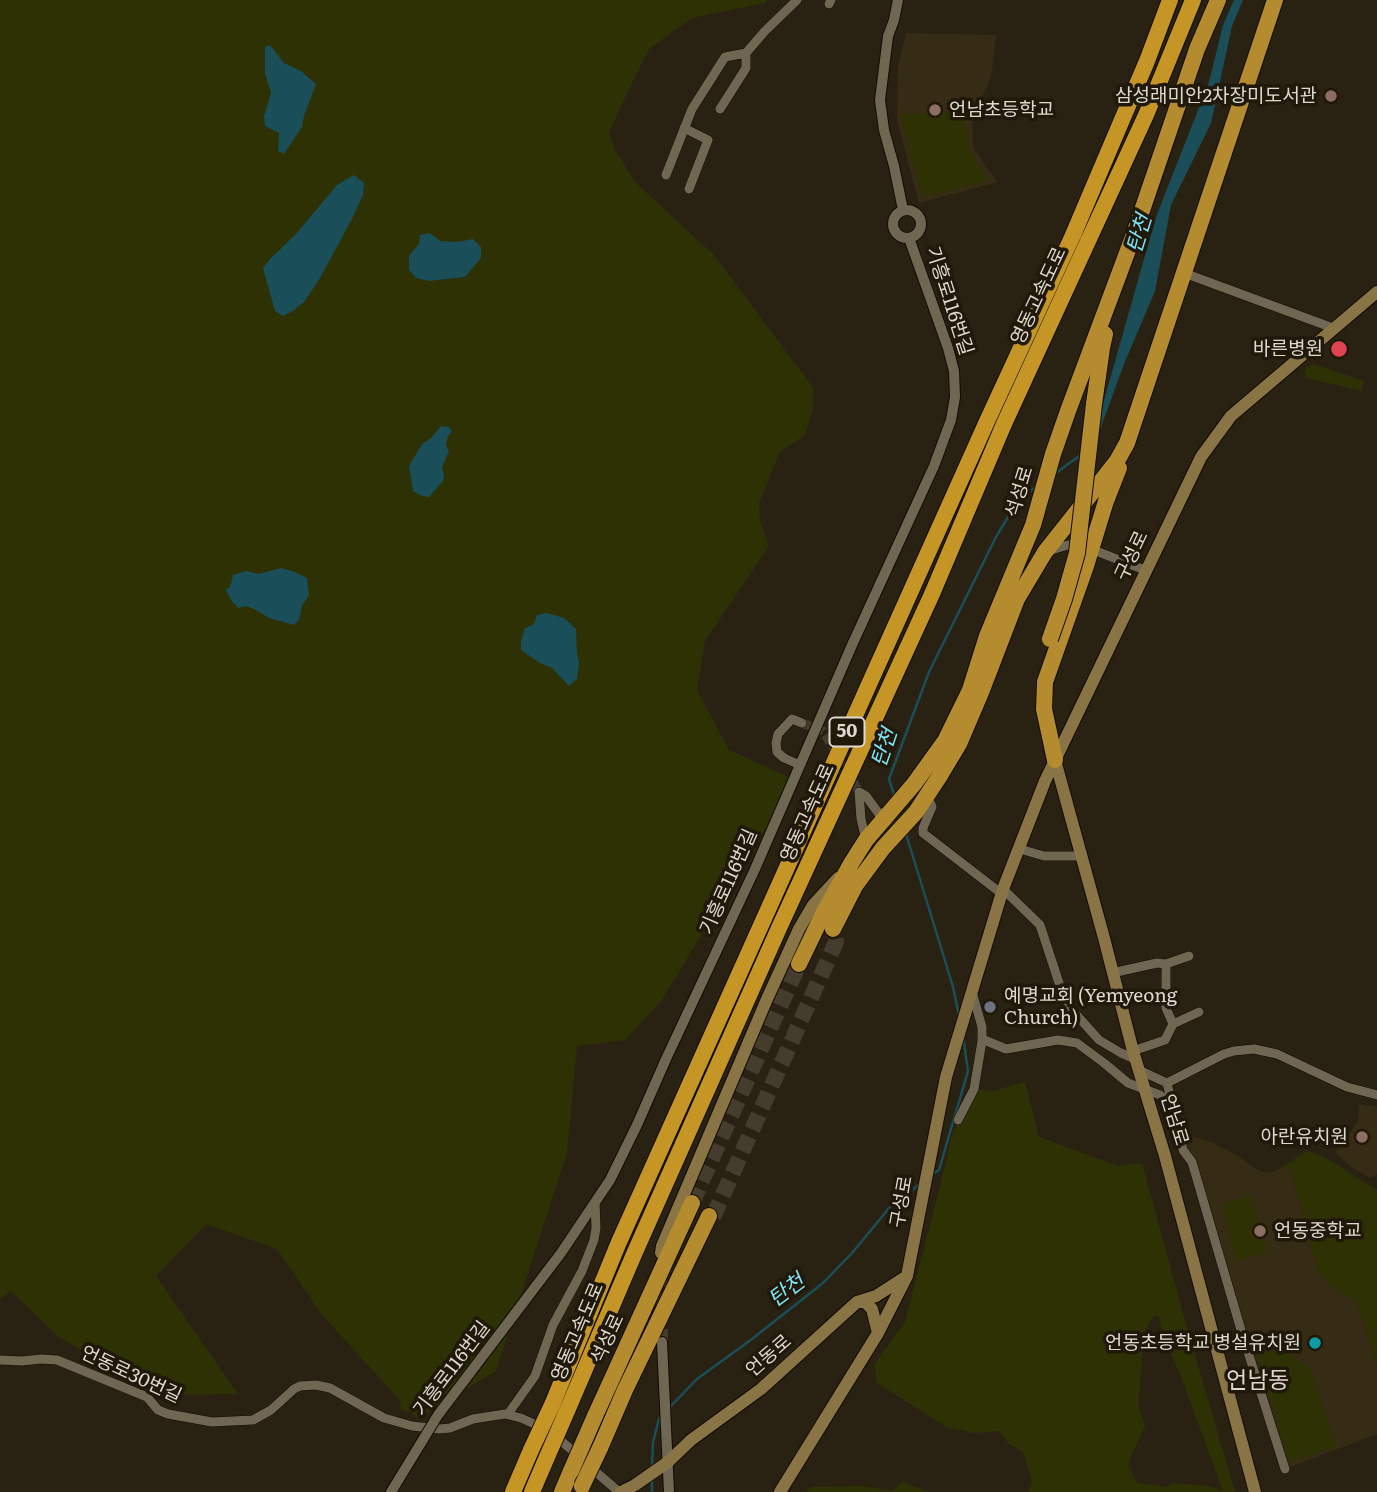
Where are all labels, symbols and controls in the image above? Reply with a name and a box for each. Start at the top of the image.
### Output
place label: 삼성래미안2차장미도서관 [1115,85,1317,107]
marker: 삼성래미안2차장미도서관 [1323,88,1339,104]
place label: 언남초등학교 [949,99,1054,121]
marker: 언남초등학교 [927,102,943,118]
water label: 탄천 [1122,212,1158,256]
street label: 기흥로116번길 [921,244,977,358]
street label: 영동고속도로 [1007,244,1071,348]
place label: 바른병원 [1253,338,1323,360]
marker: 바른병원 [1329,339,1349,359]
street label: 석성로 [1001,464,1039,520]
street label: 구성로 [1111,527,1153,585]
road number: 50 [830,718,864,746]
water label: 탄천 [867,726,903,770]
street label: 영동고속도로 [776,760,840,866]
street label: 기흥로116번길 [696,826,762,938]
place label: 예명교회 (Yemyeong Church) [1004,985,1177,1029]
marker: 예명교회 (Yemyeong Church) [982,999,998,1015]
street label: 언남로 [1155,1092,1193,1148]
place label: 아란유치원 [1261,1126,1348,1148]
marker: 아란유치원 [1354,1129,1370,1145]
street label: 구성로 [886,1174,918,1230]
place label: 언동중학교 [1274,1220,1361,1242]
marker: 언동중학교 [1252,1223,1268,1239]
water label: 탄천 [764,1269,810,1313]
street label: 영동고속도로 [547,1279,609,1385]
street label: 석성로 [587,1310,629,1368]
street label: 기흥로116번길 [409,1317,495,1421]
street label: 언동로 [742,1330,796,1382]
place label: 언동초등학교 병설유치원 [1105,1332,1301,1354]
marker: 언동초등학교 병설유치원 [1307,1335,1323,1351]
street label: 언동로30번길 [77,1342,185,1408]
district label: 언남동 [1226,1367,1290,1395]

